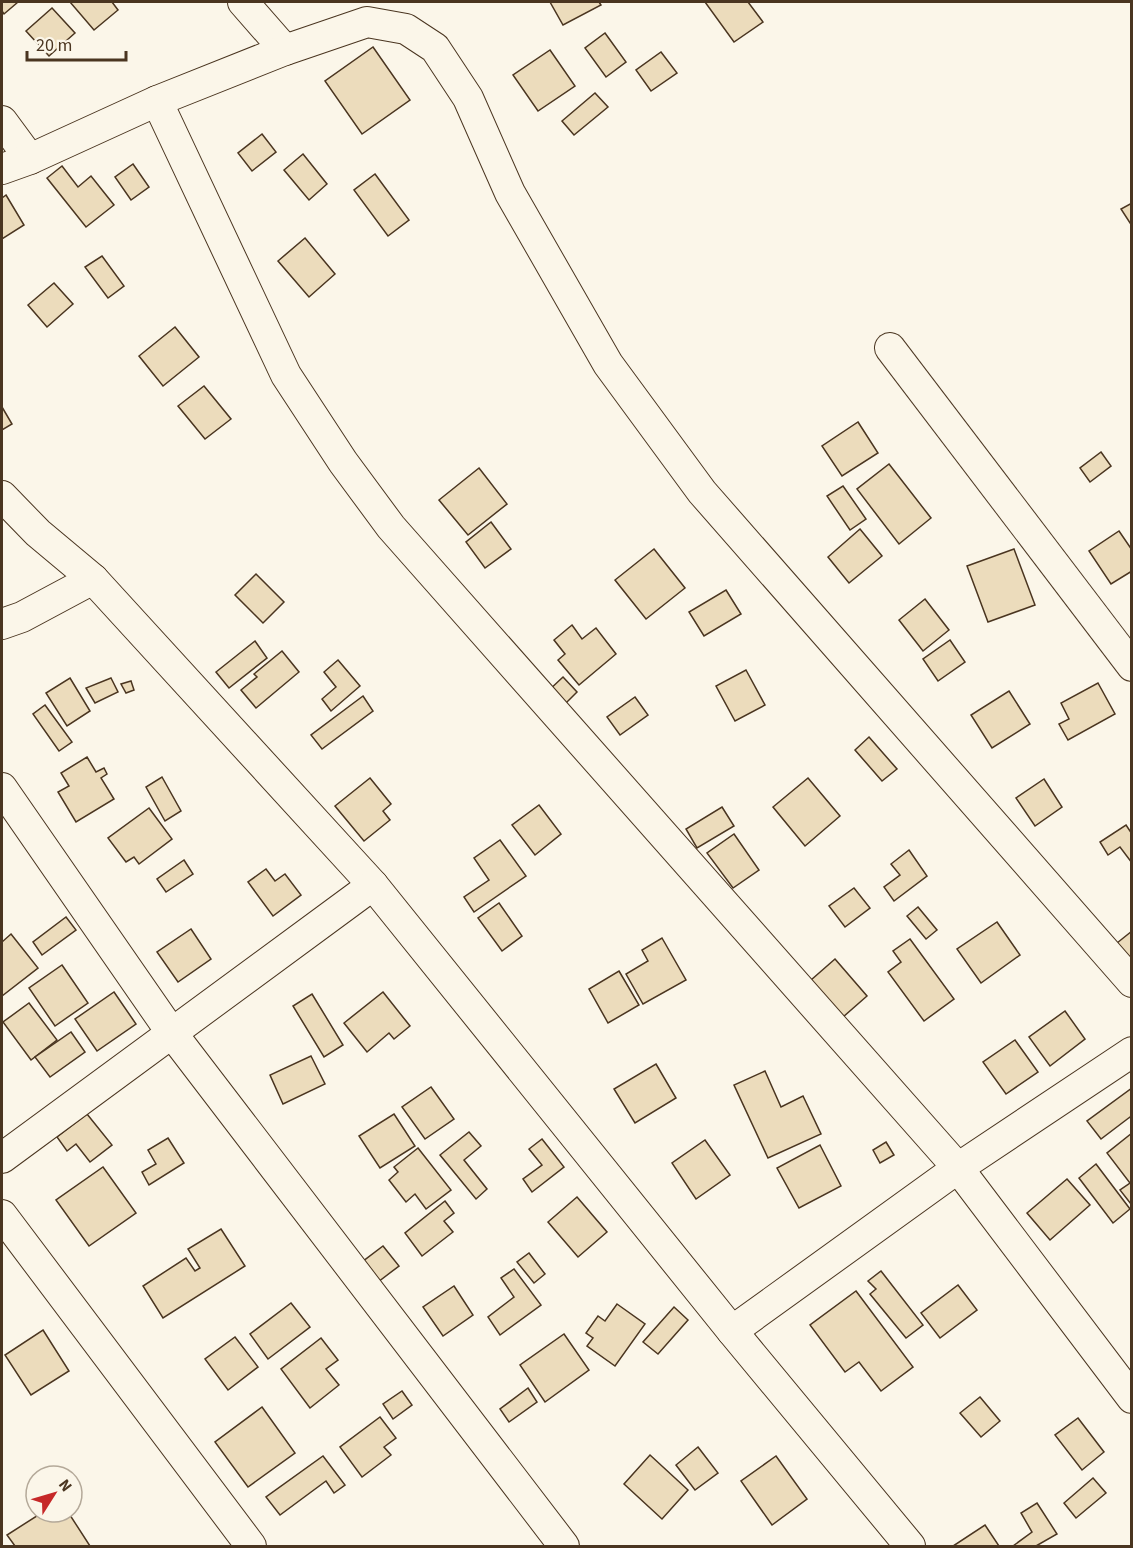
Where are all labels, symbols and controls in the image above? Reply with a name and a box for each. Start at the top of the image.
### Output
scale bar [27,24,126,62]
text: 20 m [36,33,72,58]
north arrow [24,1464,84,1524]
text: N [53,1475,77,1496]

